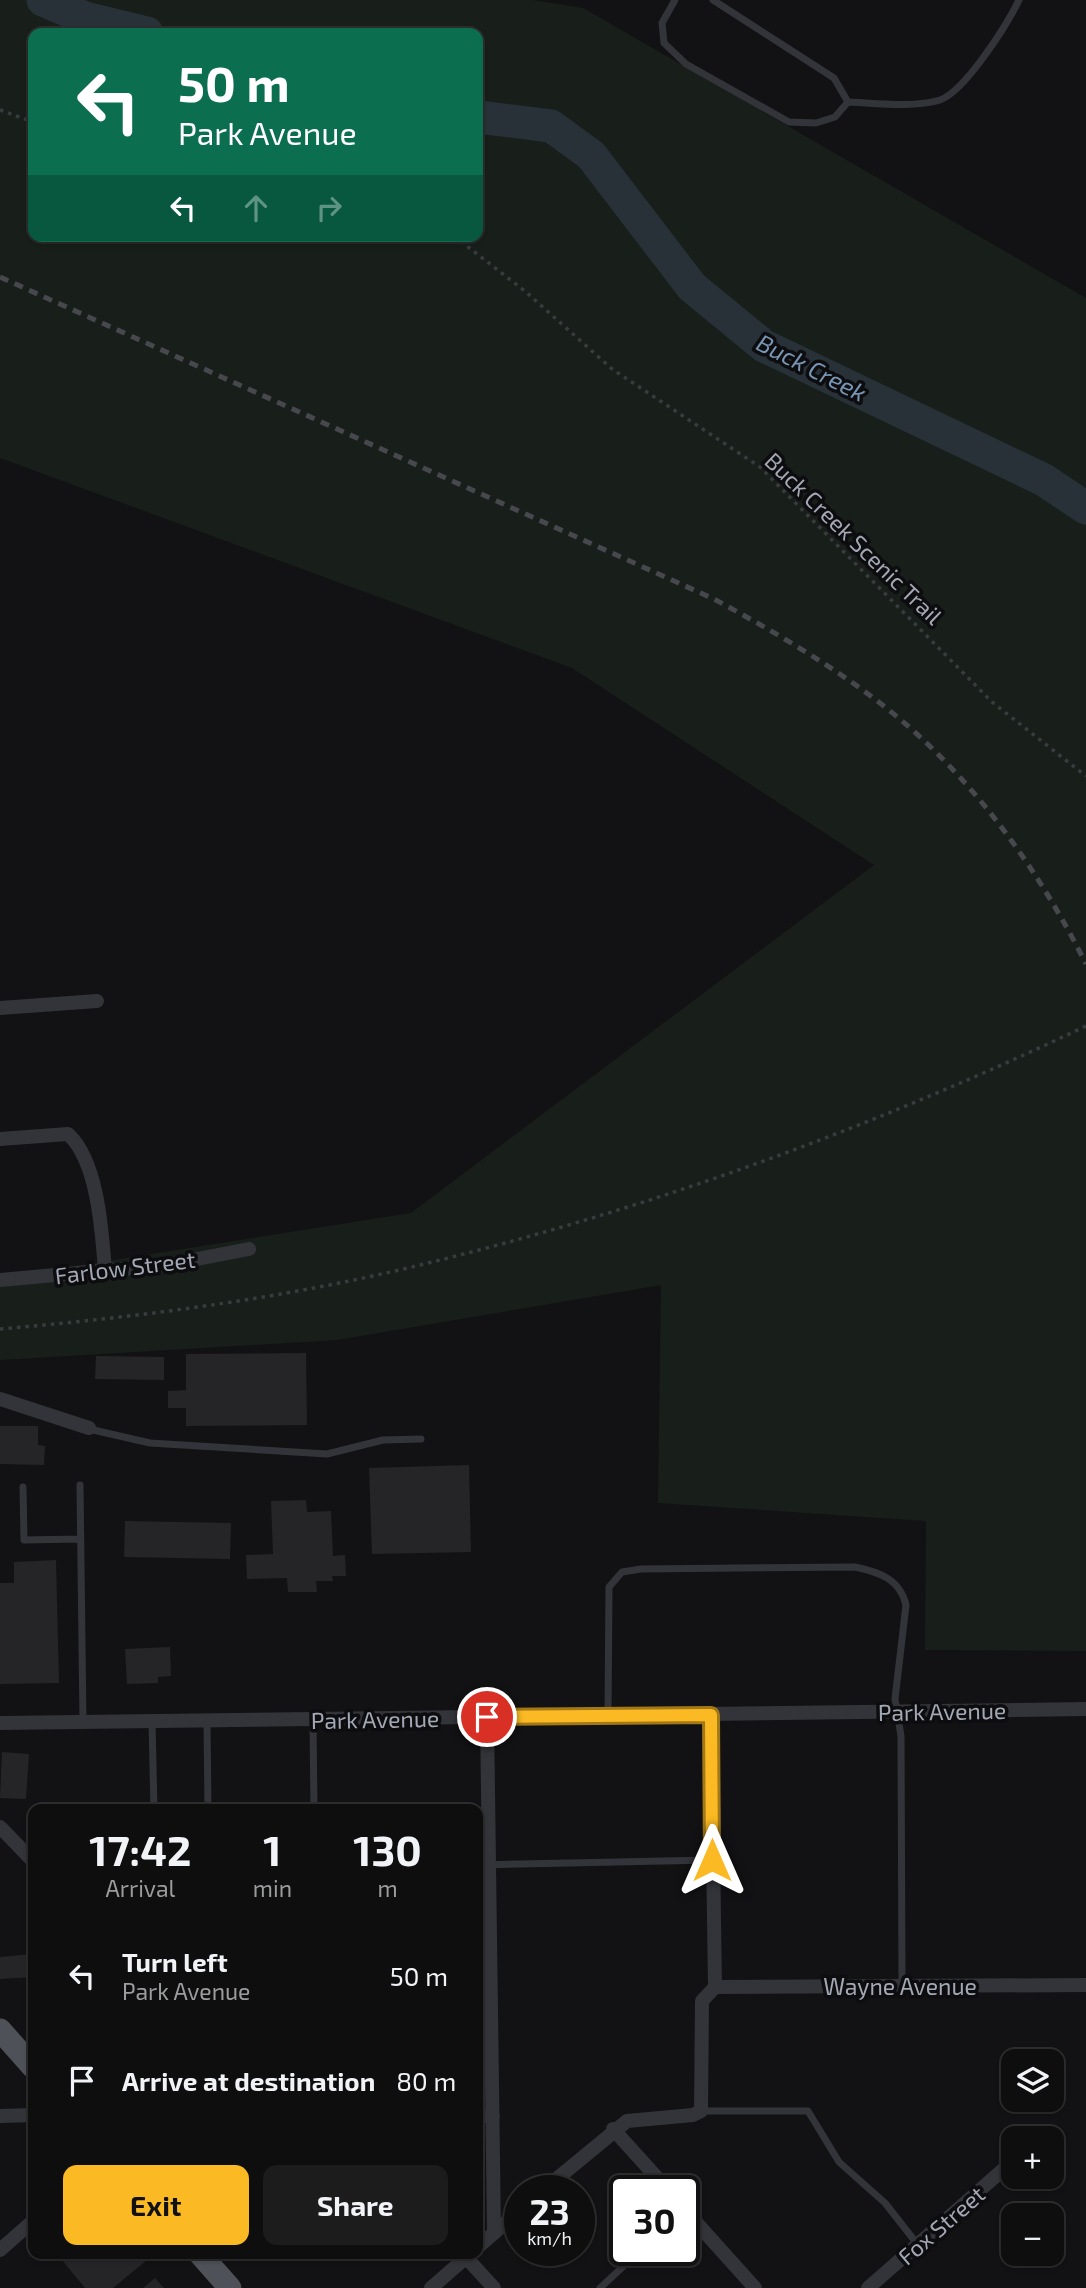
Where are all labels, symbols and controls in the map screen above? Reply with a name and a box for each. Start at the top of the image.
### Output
text: 50 m [178,53,290,112]
icon: left [63,56,154,147]
text: Park Avenue [178,113,357,151]
icon: left [164,189,202,227]
icon: ahead [237,189,275,227]
icon: right [310,189,348,227]
water label: Buck Creek [752,327,872,407]
street label: Buck Creek Scenic Trail [760,446,949,630]
street label: Farlow Street [53,1244,197,1289]
pin [457,1687,517,1747]
street label: Park Avenue [878,1696,1006,1726]
icon: arrive [468,1698,506,1736]
street label: Park Avenue [311,1704,439,1734]
position arrow [675,1823,749,1897]
text: 17:42 [89,1824,192,1874]
text: 1 [263,1824,281,1874]
text: 130 [353,1824,422,1874]
text: Arrival [105,1874,175,1902]
text: min [253,1874,292,1902]
text: m [377,1874,398,1902]
text: Turn left [122,1946,228,1977]
icon: left [63,1957,101,1995]
text: 50 m [390,1960,448,1991]
street label: Wayne Avenue [823,1972,977,2000]
text: Park Avenue [122,1977,250,2005]
map controls [1001,2049,1064,2266]
button: layers [1001,2049,1064,2112]
icon: arrive [63,2062,101,2100]
text: Arrive at destination [122,2065,375,2096]
text: 80 m [396,2065,456,2096]
button: + [1001,2126,1064,2189]
button: Exit [63,2165,249,2245]
button: Share [263,2165,448,2245]
speed limit sign: 30 [609,2175,700,2266]
street label: Fox Street [892,2179,990,2270]
text: 23 [529,2190,570,2232]
button: − [1001,2203,1064,2266]
text: km/h [527,2227,572,2249]

